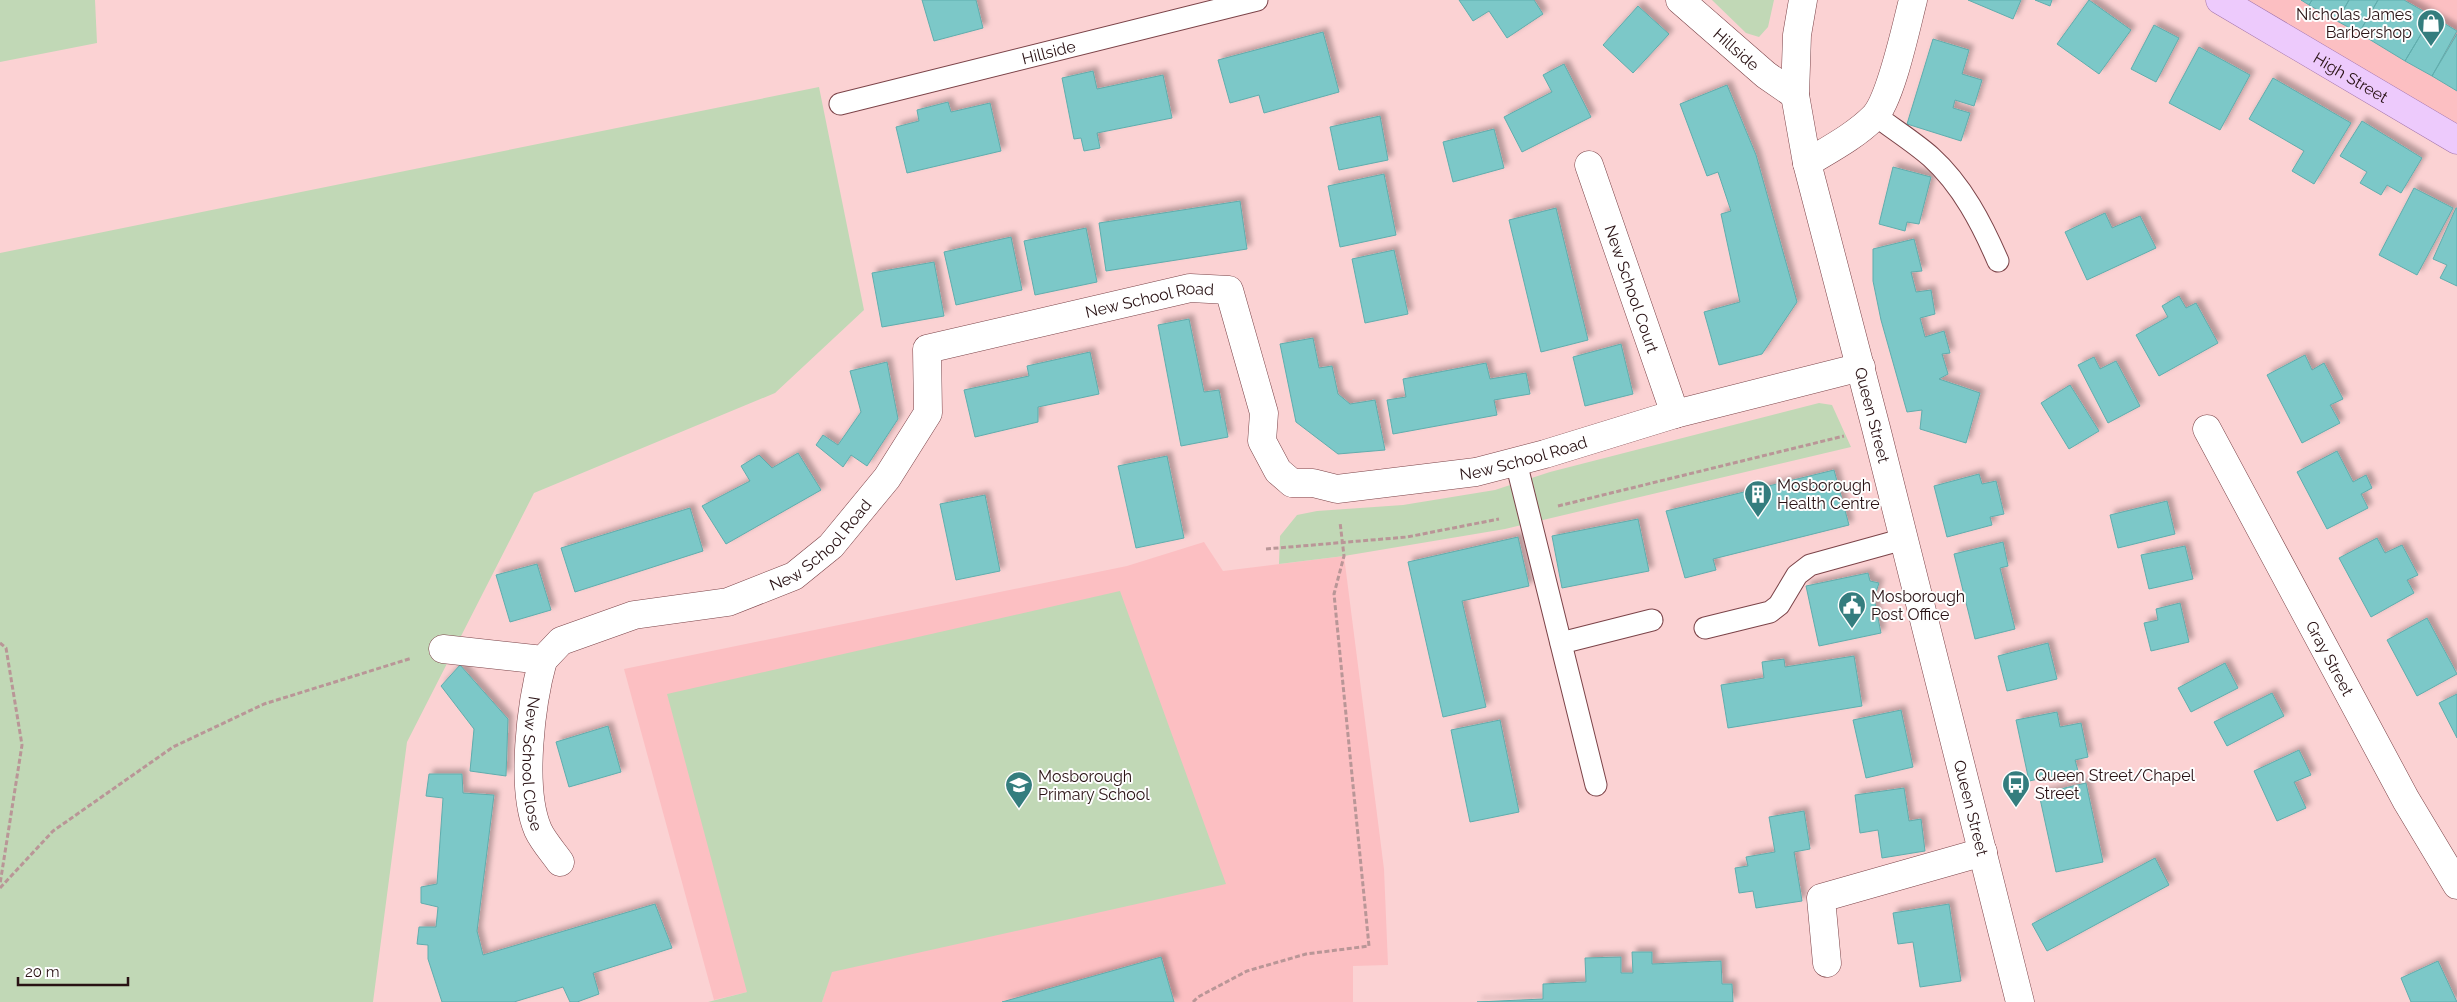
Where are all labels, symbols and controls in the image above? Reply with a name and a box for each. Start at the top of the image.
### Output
place label: Nicholas James Barbershop [2296,5,2412,42]
shop icon: Nicholas James Barbershop [2416,8,2446,47]
street label: Hillside [1709,25,1763,75]
street label: Hillside [1020,37,1078,68]
street label: High Street [2310,48,2392,107]
street label: New School Court [1600,223,1662,356]
street label: New School Road [1083,279,1214,322]
street label: Queen Street [1851,365,1894,466]
street label: New School Road [1458,433,1590,484]
place label: Mosborough Health Centre [1777,476,1880,513]
building icon: Mosborough Health Centre [1743,479,1773,518]
street label: New School Road [767,496,876,595]
place label: Mosborough Post Office [1871,587,1965,624]
public building icon: Mosborough Post Office [1837,590,1867,629]
street label: Gray Street [2302,618,2358,700]
street label: New School Close [518,695,546,834]
street label: Queen Street [1950,758,1992,858]
place label: Queen Street/Chapel Street [2035,766,2196,803]
place label: Mosborough Primary School [1038,767,1150,804]
bus stop icon: Queen Street/Chapel Street [2001,769,2031,808]
school or university icon: Mosborough Primary School [1004,770,1034,809]
scale bar [18,954,128,986]
text: 20 m [25,963,60,981]

